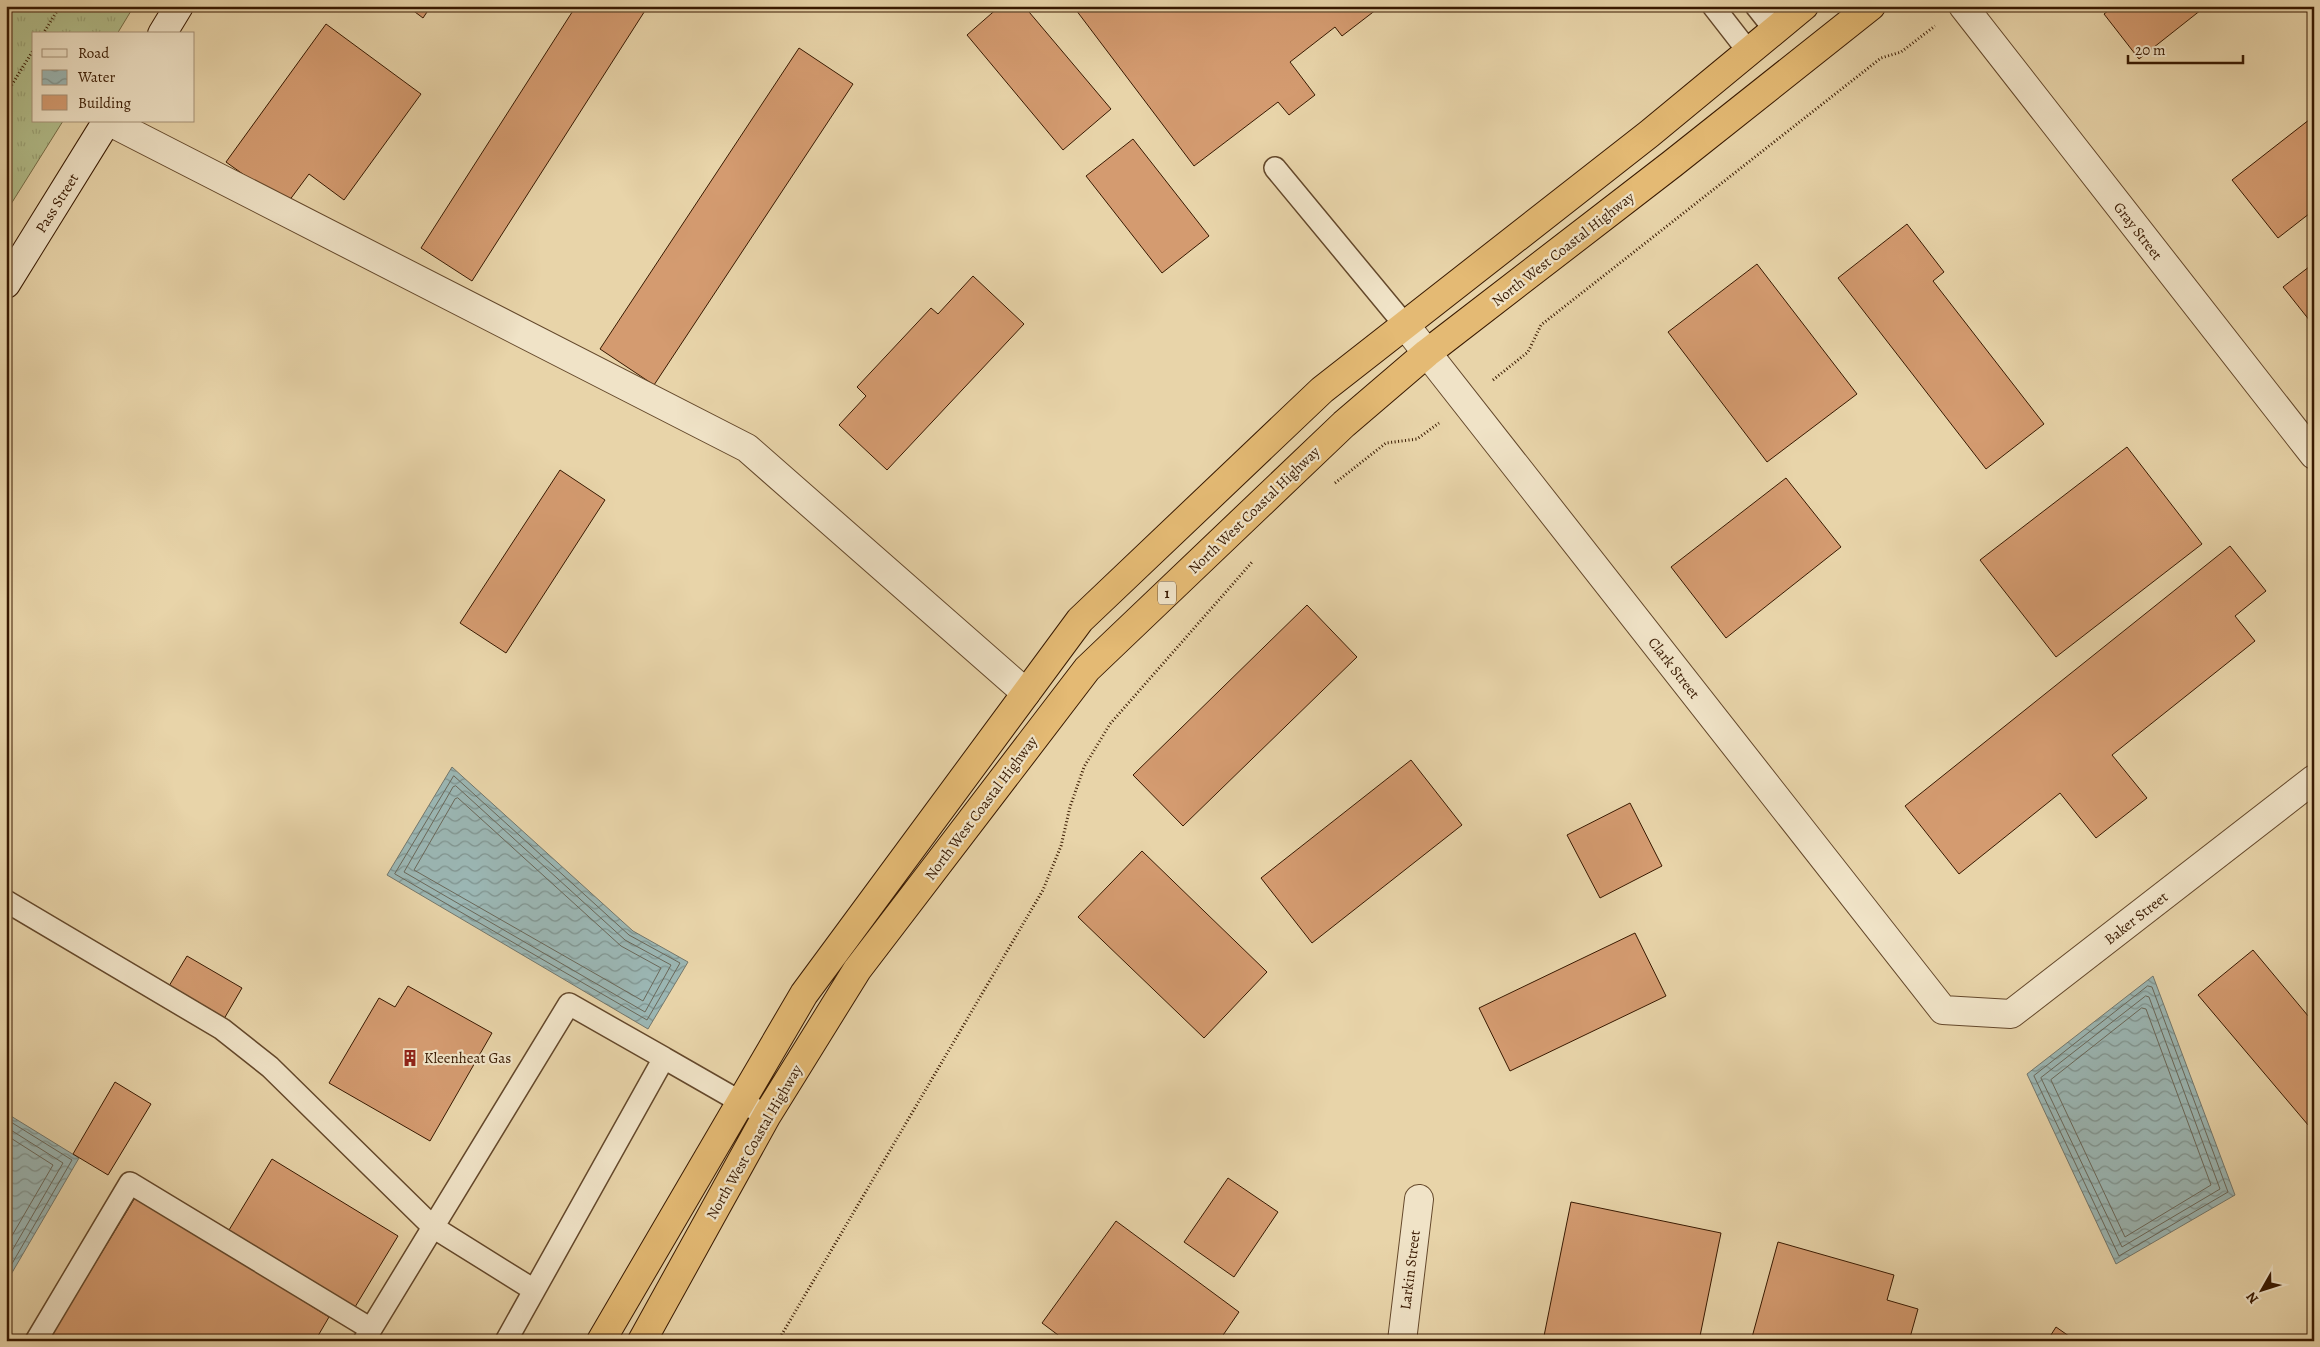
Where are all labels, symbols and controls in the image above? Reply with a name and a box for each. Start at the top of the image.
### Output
legend [32,32,195,122]
scale bar [2128,32,2242,64]
text: 20 m [2135,40,2166,60]
text: Road [78,43,110,63]
text: Water [77,67,115,87]
text: Building [78,93,131,113]
street label: Pass Street [31,169,83,237]
street label: North West Coastal Highway [1488,187,1639,311]
street label: Gray Street [2109,198,2167,264]
street label: North West Coastal Highway [1184,442,1324,578]
road number: 1 [1158,582,1176,604]
street label: Clark Street [1644,633,1704,703]
street label: North West Coastal Highway [920,732,1042,884]
street label: Baker Street [2100,887,2172,949]
building icon: Kleenheat Gas [400,1048,420,1068]
place label: Kleenheat Gas [424,1048,511,1068]
street label: North West Coastal Highway [701,1061,807,1223]
street label: Larkin Street [1395,1229,1425,1311]
north arrow [2238,1264,2288,1314]
text: N [2242,1288,2263,1308]

